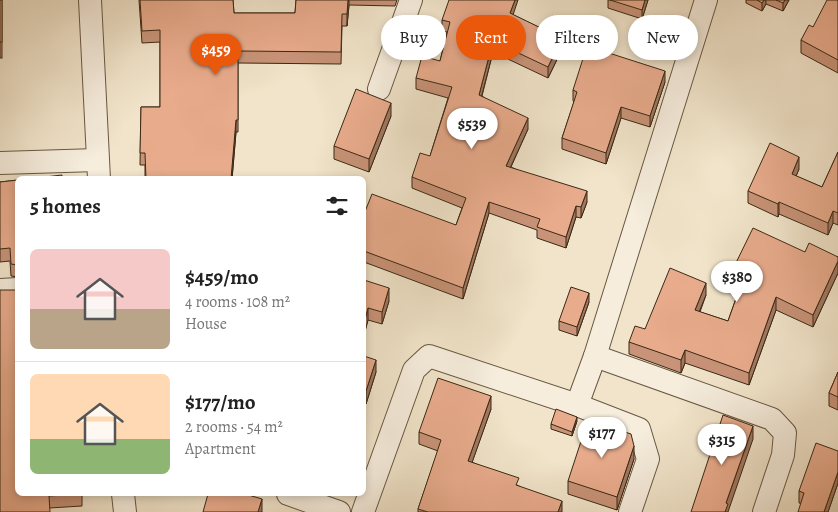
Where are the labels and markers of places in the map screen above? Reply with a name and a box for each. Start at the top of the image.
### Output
pin: $459 [186,34,246,76]
pin: $539 [442,108,502,150]
pin: $380 [707,260,767,303]
pin: $177 [572,416,632,459]
pin: $315 [692,424,752,466]

